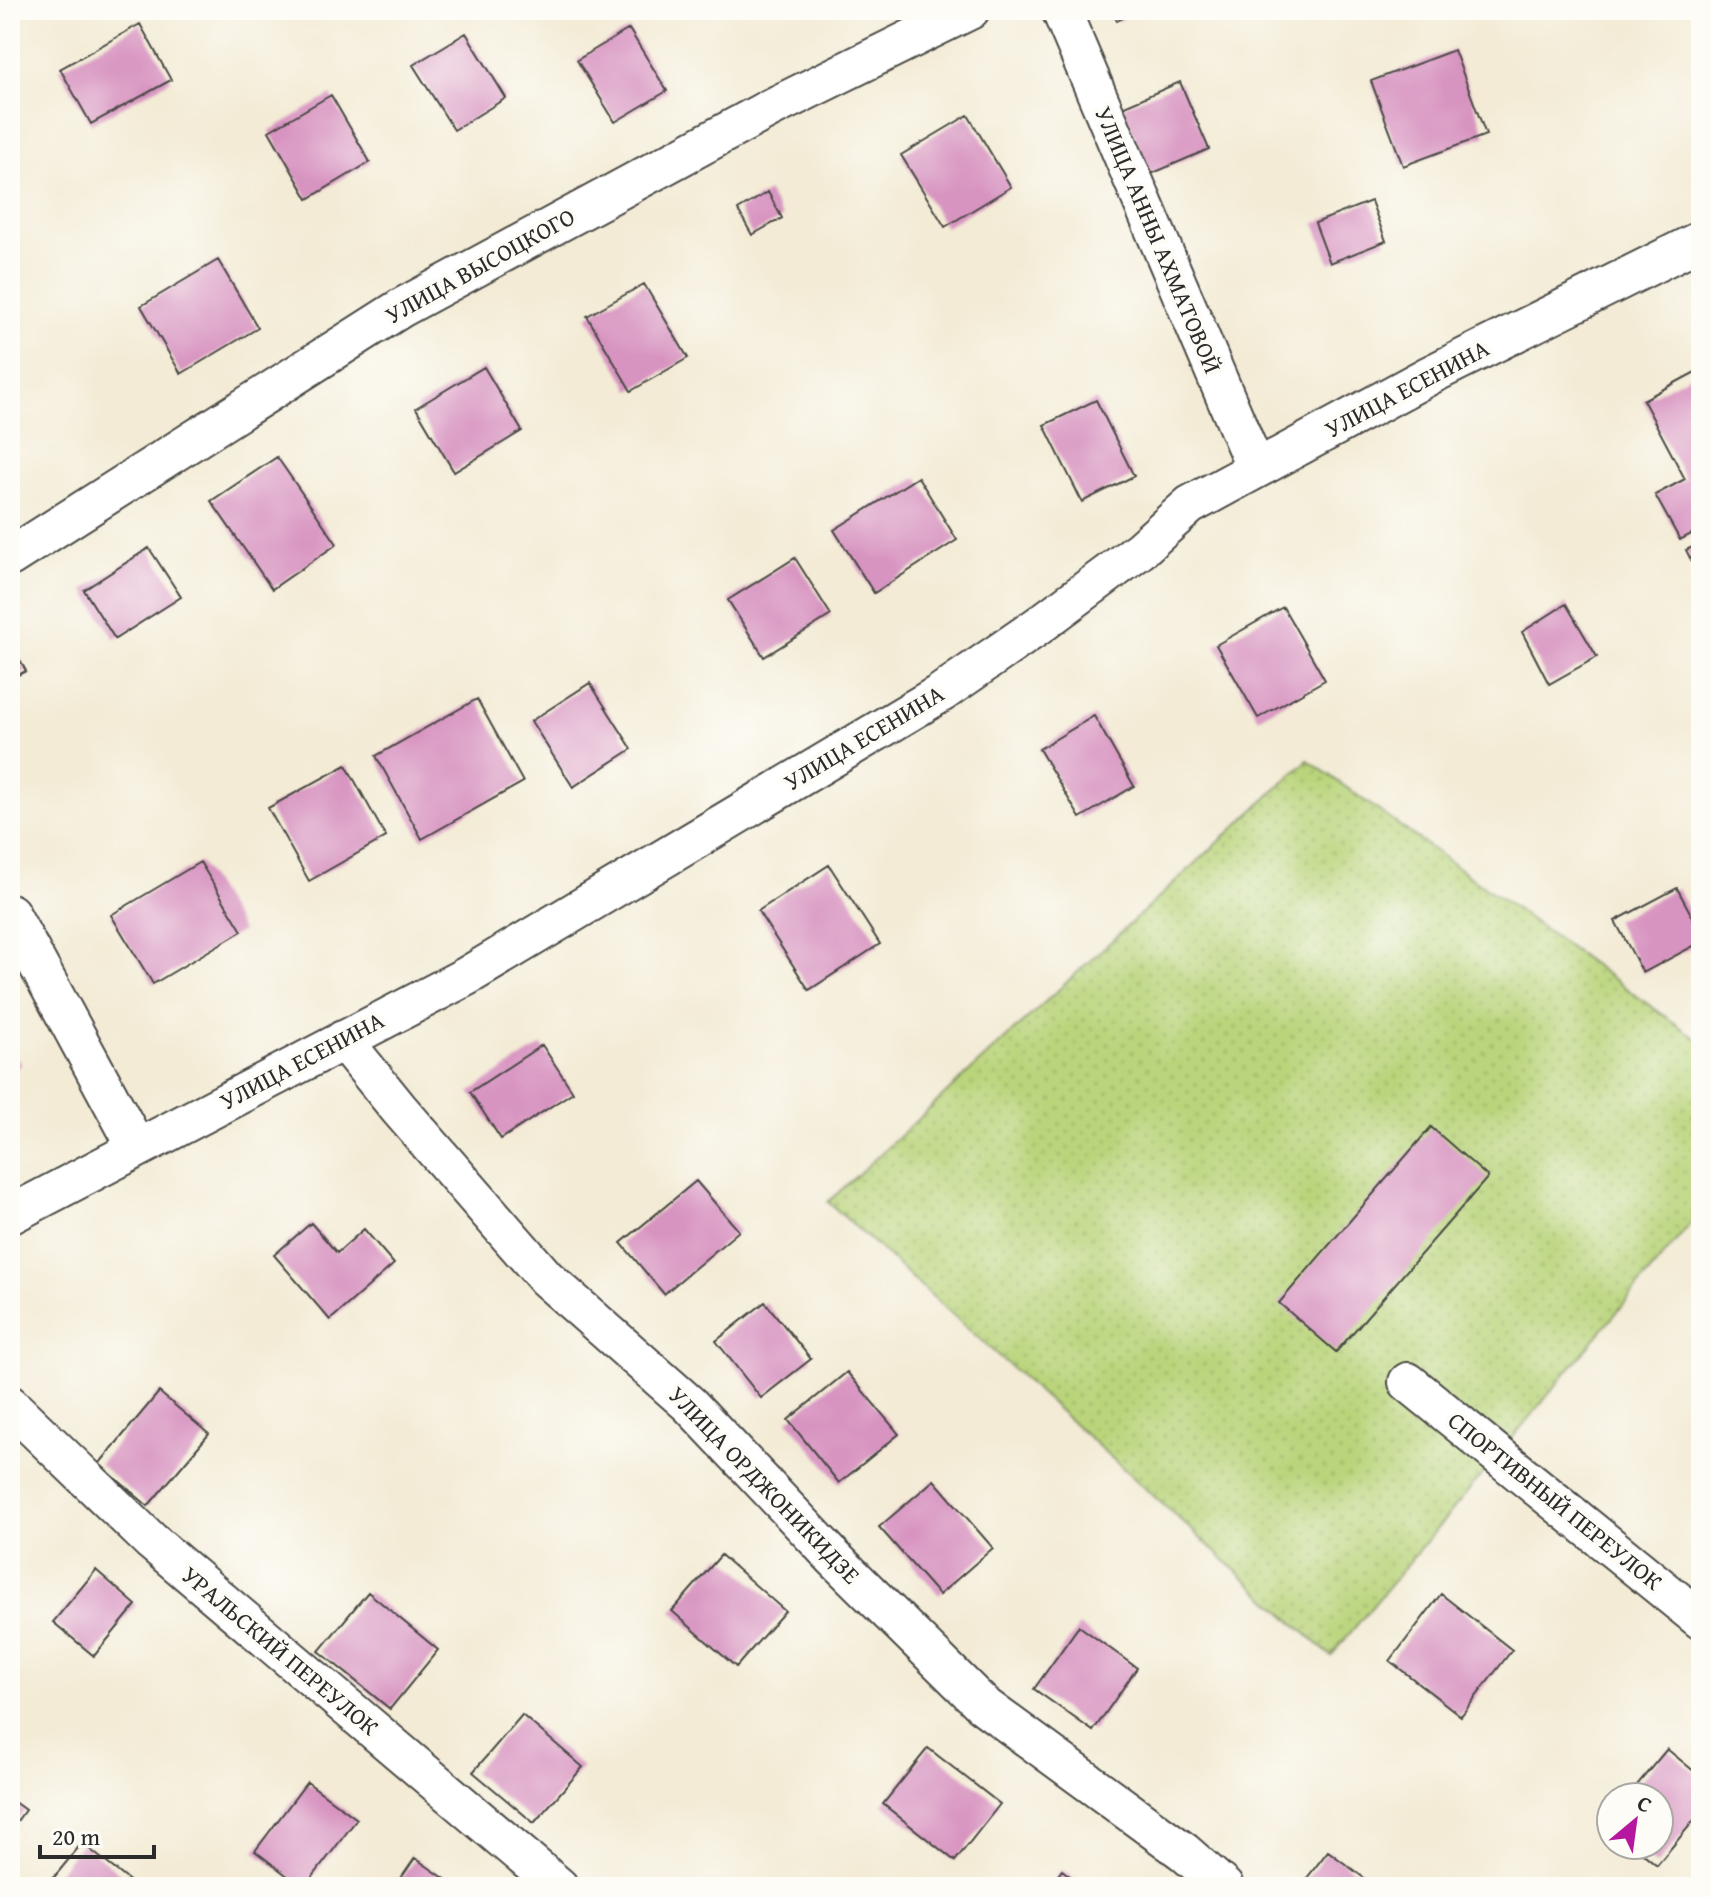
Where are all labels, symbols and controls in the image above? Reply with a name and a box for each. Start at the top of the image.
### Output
street label: УЛИЦА АННЫ АХМАТОВОЙ [1086,101,1231,379]
street label: УЛИЦА ВЫСОЦКОГО [379,199,581,332]
street label: УЛИЦА ЕСЕНИНА [1319,330,1495,447]
street label: УЛИЦА ЕСЕНИНА [777,676,951,799]
street label: УЛИЦА ЕСЕНИНА [214,1002,390,1119]
street label: УЛИЦА ОРДЖОНИКИДЗЕ [660,1378,868,1591]
street label: СПОРТИВНЫЙ ПЕРЕУЛОК [1441,1403,1670,1598]
street label: УРАЛЬСКИЙ ПЕРЕУЛОК [174,1558,387,1744]
north arrow [1595,1781,1675,1861]
text: С [1631,1786,1658,1821]
scale bar [40,1809,154,1859]
text: 20 m [52,1819,100,1854]

